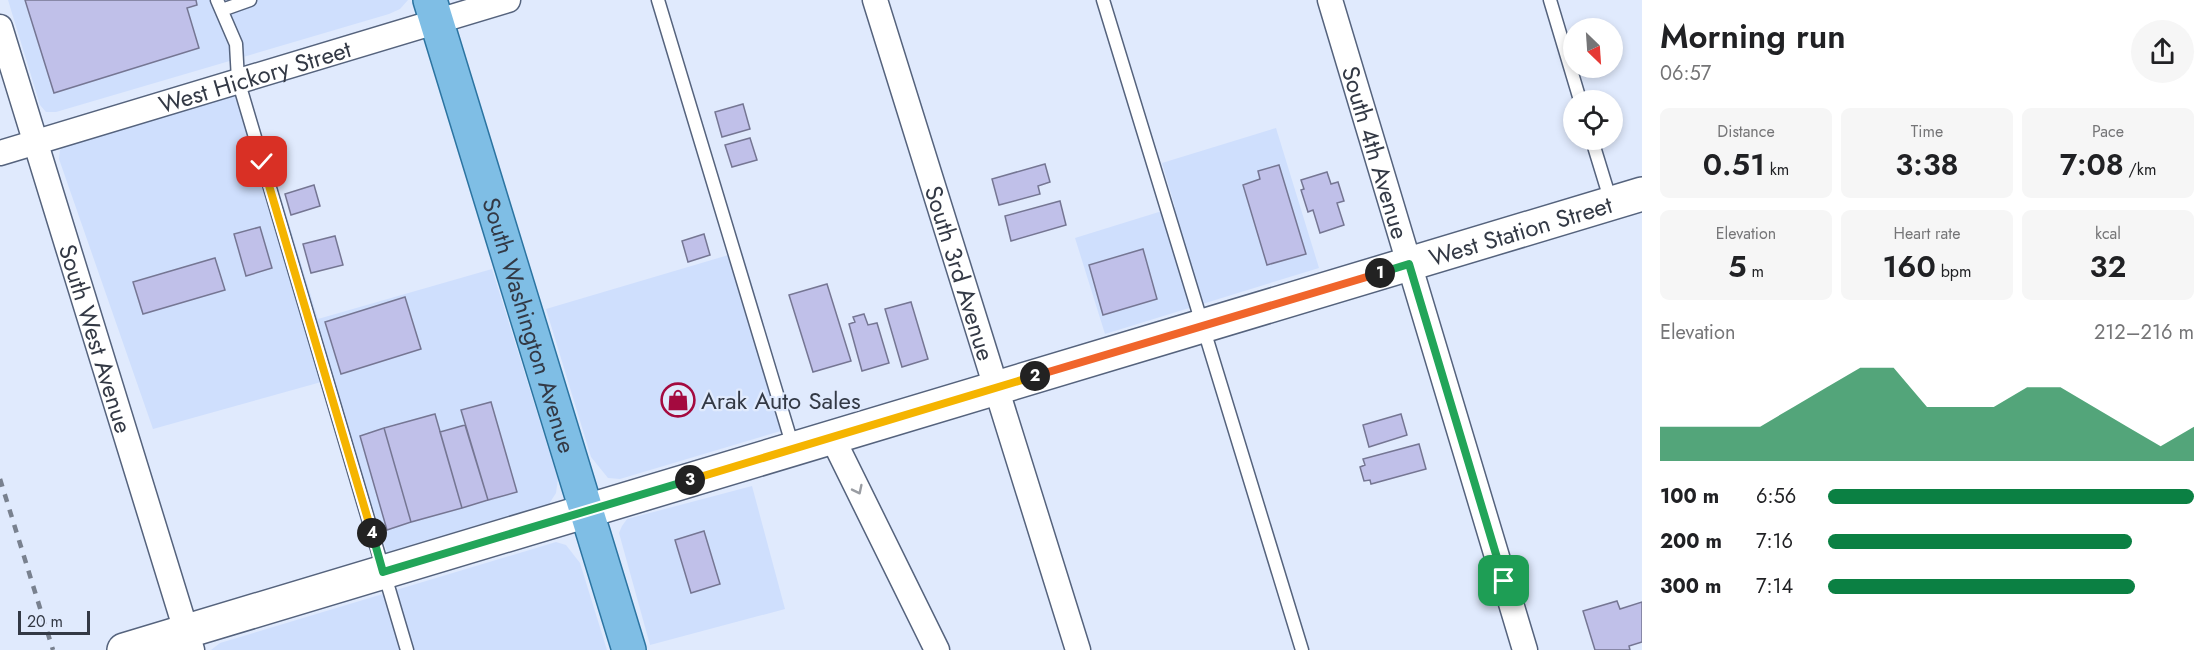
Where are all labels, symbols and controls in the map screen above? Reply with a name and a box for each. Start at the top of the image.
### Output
text: Morning run [1660,13,1846,60]
north arrow [1563,18,1623,78]
map controls [1563,18,1623,150]
button: share [2131,20,2194,83]
street label: West Hickory Street [154,31,355,122]
text: 06:57 [1660,59,1711,88]
street label: South 4th Avenue [1333,62,1418,243]
button: locate [1563,90,1623,150]
text: Distance [1717,120,1775,143]
text: Time [1911,120,1943,143]
text: Pace [2092,120,2124,143]
pin [236,136,287,187]
text: 0.51 [1703,143,1765,186]
text: 3:38 [1895,143,1959,186]
text: 7:08 [2060,143,2124,186]
icon: check [245,145,278,178]
text: km [1765,158,1789,181]
text: /km [2124,158,2156,181]
street label: South 3rd Avenue [917,181,1004,365]
street label: West Station Street [1425,186,1616,275]
street label: South Washington Avenue [474,193,585,457]
text: Elevation [1716,222,1776,245]
text: Heart rate [1894,222,1960,245]
text: kcal [2095,222,2121,245]
street label: South West Avenue [50,240,142,437]
text: 5 [1728,245,1747,288]
text: 160 [1883,245,1936,288]
text: 32 [2090,245,2126,288]
pin: 1 [1365,258,1395,288]
text: m [1747,260,1764,283]
text: bpm [1936,260,1971,283]
text: 1 [1376,261,1384,284]
text: Elevation [1660,318,1735,347]
text: 212–216 m [2094,318,2194,347]
pin: 2 [1020,361,1050,391]
text: 2 [1030,364,1040,387]
shop icon: Arak Auto Sales [660,382,696,418]
place label: Arak Auto Sales [701,383,861,418]
pin: 3 [675,465,705,495]
text: 3 [685,468,695,491]
text: 100 m [1660,482,1719,511]
text: 6:56 [1756,482,1796,511]
one-way arrow [851,483,862,494]
pin: 4 [357,518,387,548]
text: 4 [366,521,378,544]
text: 200 m [1660,527,1722,556]
text: 7:16 [1756,527,1793,556]
pin [1478,555,1529,606]
icon: arrive [1487,564,1520,597]
text: 300 m [1660,572,1721,601]
text: 7:14 [1756,572,1793,601]
scale bar [18,608,90,636]
text: 20 m [27,610,63,633]

